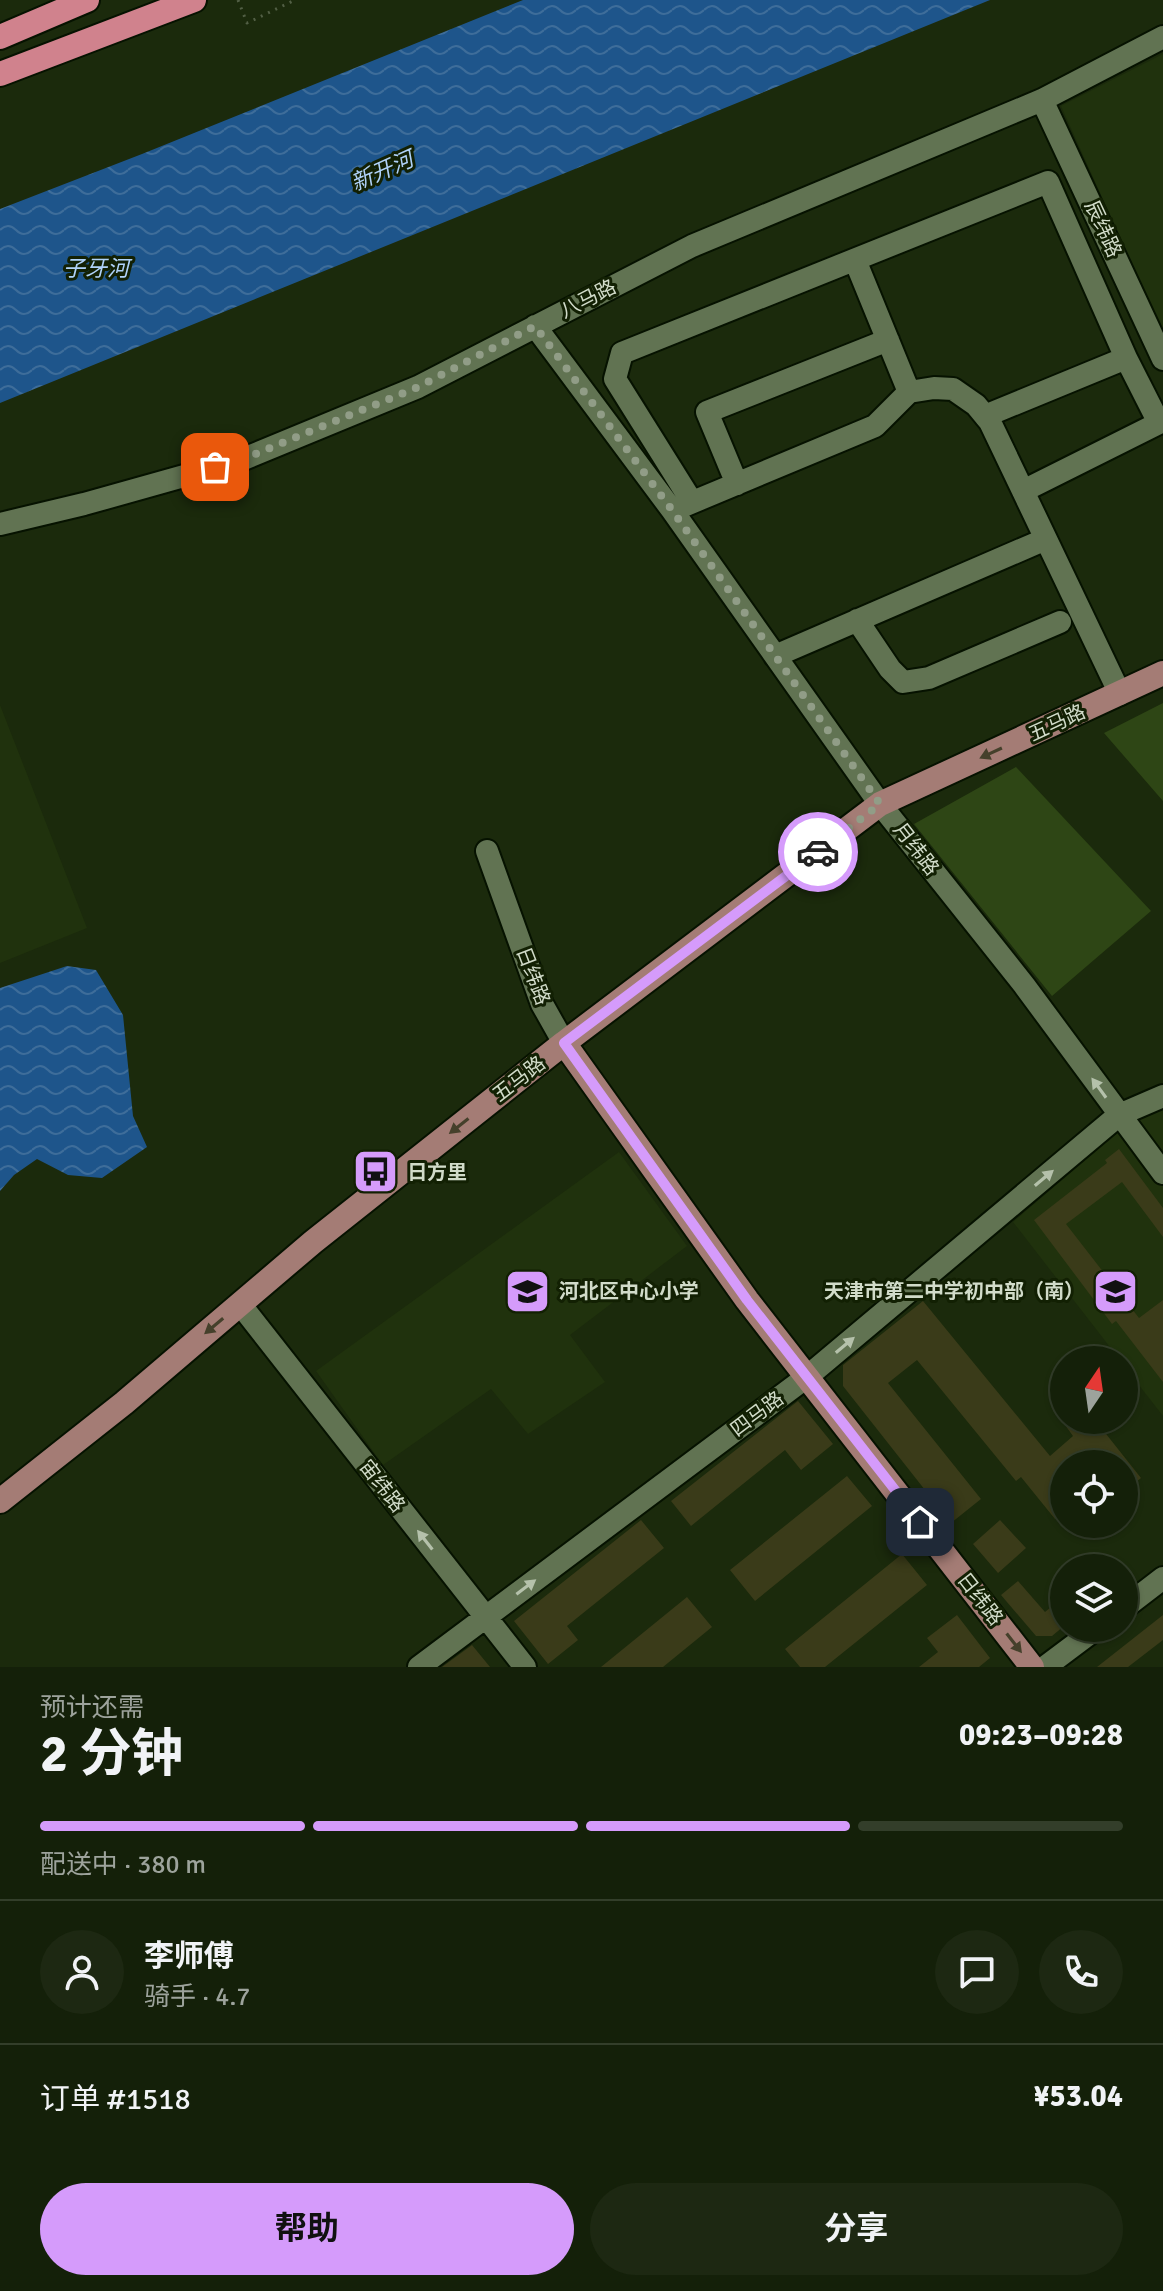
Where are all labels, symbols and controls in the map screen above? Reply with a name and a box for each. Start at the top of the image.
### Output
water label: 新开河 [346,144,421,197]
street label: 辰纬路 [1079,197,1127,261]
water label: 子牙河 [63,255,133,282]
street label: 八马路 [556,274,620,324]
pin [181,433,249,501]
icon: bag [193,445,237,489]
street label: 五马路 [1025,699,1089,747]
one-way arrow [979,746,1003,760]
courier [778,812,858,892]
street label: 月纬路 [888,818,944,880]
icon: car [796,830,840,874]
street label: 日纬路 [511,944,555,1008]
street label: 五马路 [488,1051,550,1107]
one-way arrow [1092,1078,1108,1098]
one-way arrow [449,1118,469,1134]
bus stop icon: 日方里 [352,1148,400,1196]
place label: 日方里 [407,1160,467,1185]
one-way arrow [1034,1170,1054,1187]
school or university icon: 河北区中心小学 [504,1267,552,1315]
school or university icon: 天津市第二中学初中部（南） [1091,1267,1139,1315]
place label: 河北区中心小学 [559,1279,699,1304]
place label: 天津市第二中学初中部（南） [824,1279,1084,1304]
one-way arrow [204,1317,224,1334]
one-way arrow [835,1337,855,1354]
north arrow [1050,1346,1138,1434]
map controls [1050,1346,1138,1642]
street label: 四马路 [726,1386,788,1442]
button: locate [1050,1450,1138,1538]
street label: 宙纬路 [354,1455,410,1517]
pin [886,1488,954,1556]
icon: home [898,1500,942,1544]
one-way arrow [417,1530,433,1550]
button: layers [1050,1554,1138,1642]
street label: 日纬路 [952,1568,1008,1630]
one-way arrow [516,1579,536,1595]
one-way arrow [1005,1633,1021,1653]
text: 预计还需 [40,1692,144,1724]
text: 09:23–09:28 [959,1717,1123,1754]
text: 2 分钟 [40,1722,184,1786]
text: 配送中 · 380 m [40,1849,206,1881]
button: person [40,1930,124,2014]
button: chat [935,1930,1019,2014]
button: phone [1039,1930,1123,2014]
text: 李师傅 [144,1938,234,1975]
text: 骑手 · 4.7 [144,1981,250,2013]
text: ¥53.04 [1033,2078,1123,2115]
text: 订单 #1518 [40,2081,191,2118]
button: 帮助 [40,2183,574,2275]
button: 分享 [590,2183,1123,2275]

